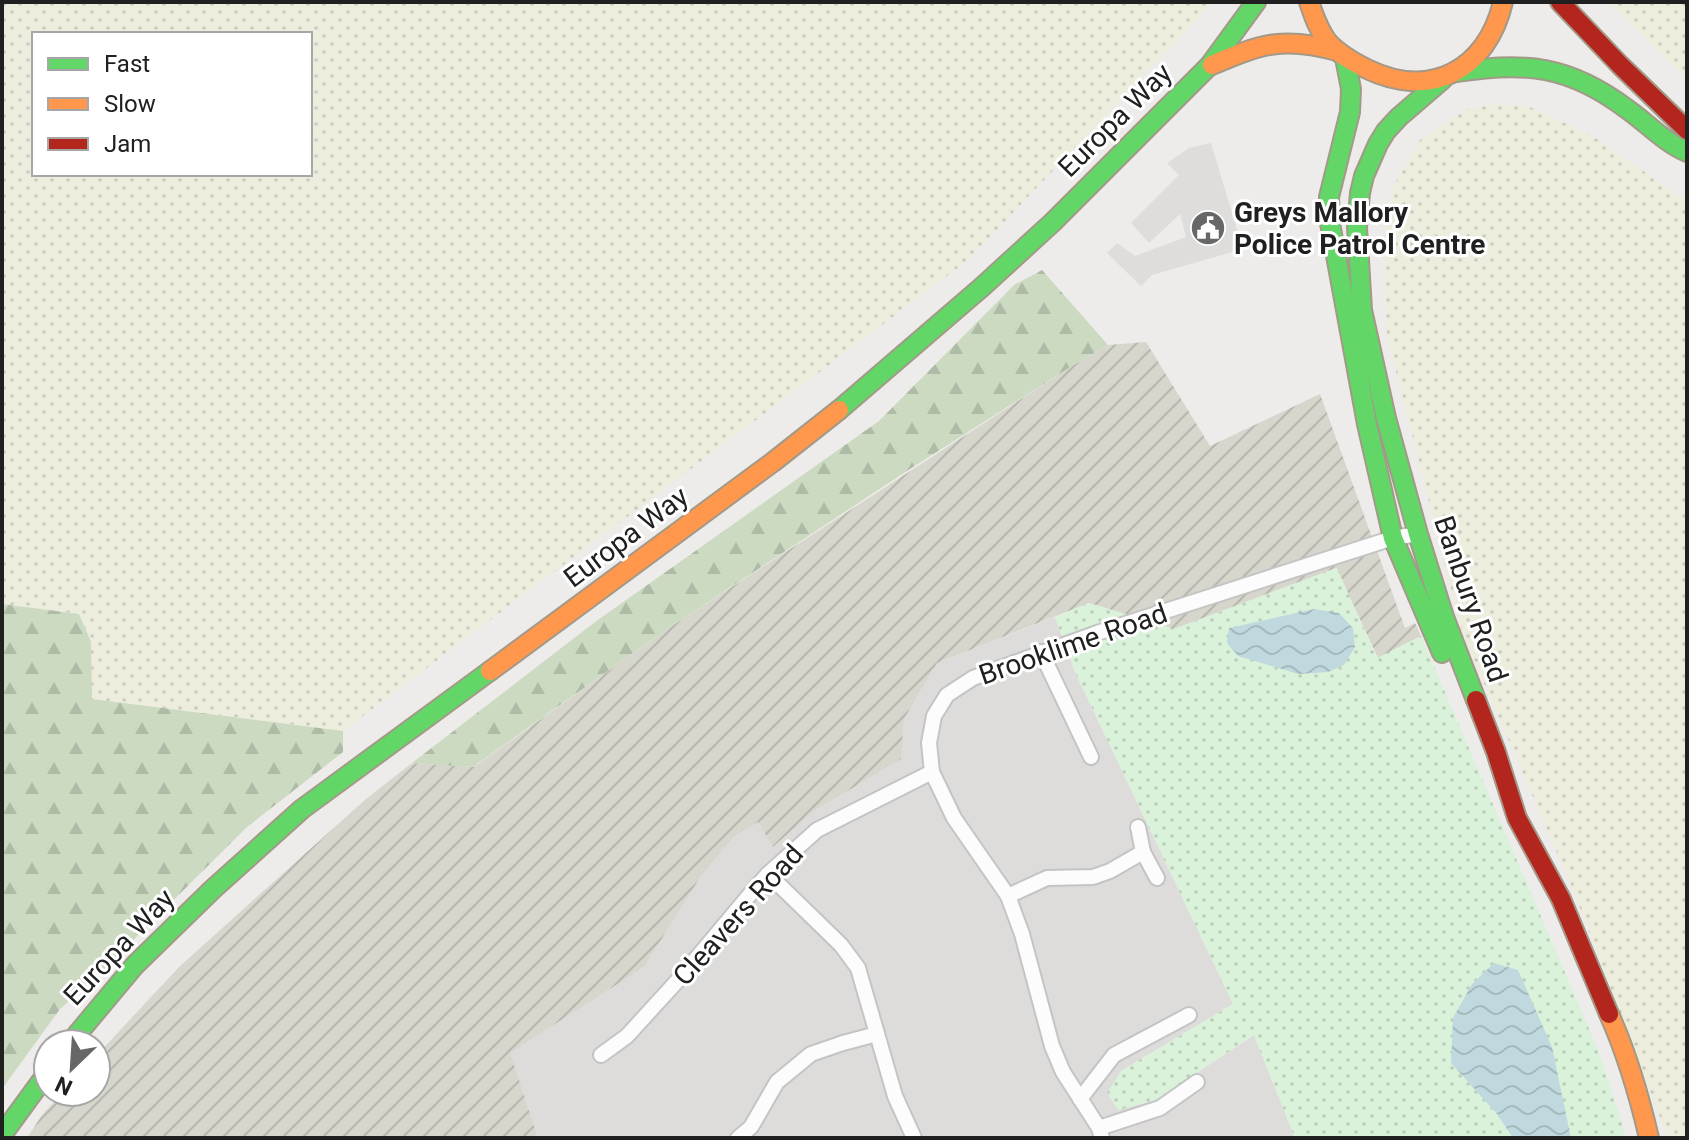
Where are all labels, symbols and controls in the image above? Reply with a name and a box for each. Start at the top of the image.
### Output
legend [32,32,312,176]
text: Fast [104,50,150,78]
street label: Europa Way [1051,56,1179,184]
text: Slow [104,90,156,118]
text: Jam [104,130,151,158]
place label: Greys Mallory Police Patrol Centre [1234,196,1485,261]
public building icon: Greys Mallory Police Patrol Centre [1189,209,1227,247]
street label: Europa Way [557,480,695,594]
street label: Banbury Road [1427,512,1515,686]
street label: Brooklime Road [974,596,1172,692]
street label: Cleavers Road [666,838,810,992]
street label: Europa Way [57,882,181,1012]
north arrow [32,1028,112,1108]
text: N [51,1071,76,1100]

